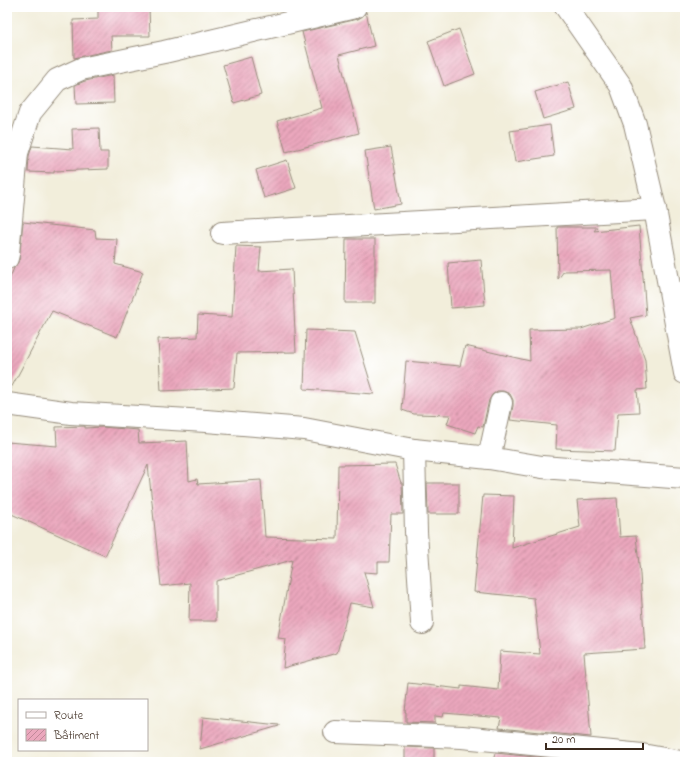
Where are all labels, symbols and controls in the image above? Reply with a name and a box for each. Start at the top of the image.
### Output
legend [18,699,148,751]
text: Route [54,707,84,725]
scale bar [546,725,643,751]
text: Bâtiment [53,727,99,745]
text: 20 m [552,731,575,749]

